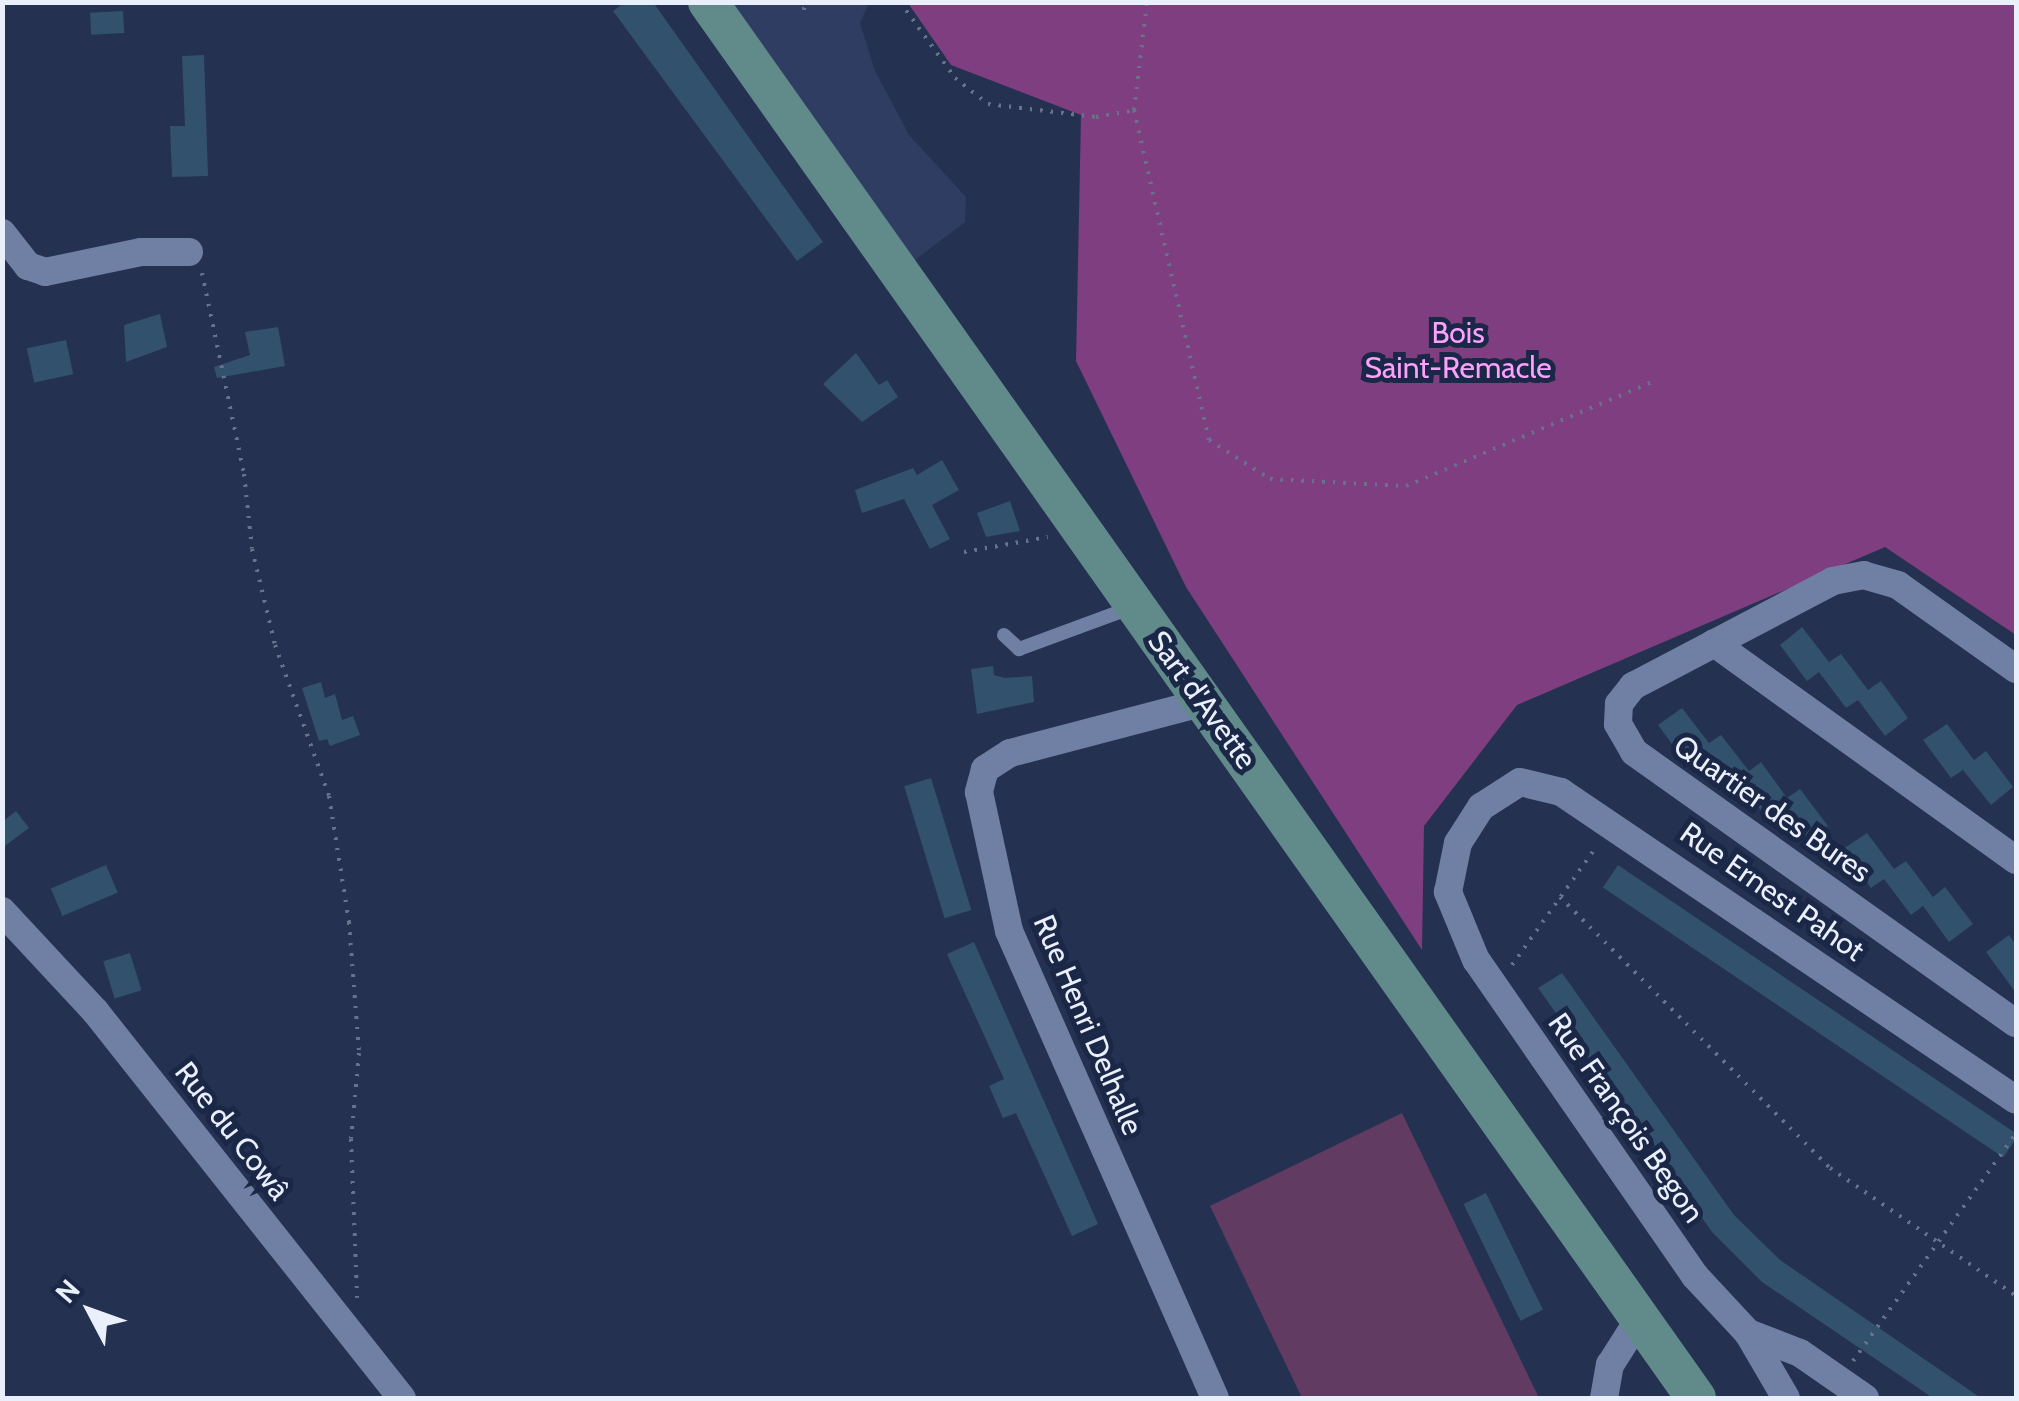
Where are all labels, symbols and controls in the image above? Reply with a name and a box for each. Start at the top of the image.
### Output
park label: Bois Saint-Remacle [1364,315,1552,386]
street label: Sart d'Avette [1140,624,1264,776]
street label: Quartier des Bures [1667,728,1877,890]
street label: Rue Ernest Pahot [1673,815,1871,969]
street label: Rue Henri Delhalle [1025,910,1151,1140]
street label: Rue François Begon [1540,1006,1712,1230]
street label: Rue du Cowâ [167,1055,297,1207]
north arrow [40,1261,140,1361]
text: N [48,1273,87,1310]

